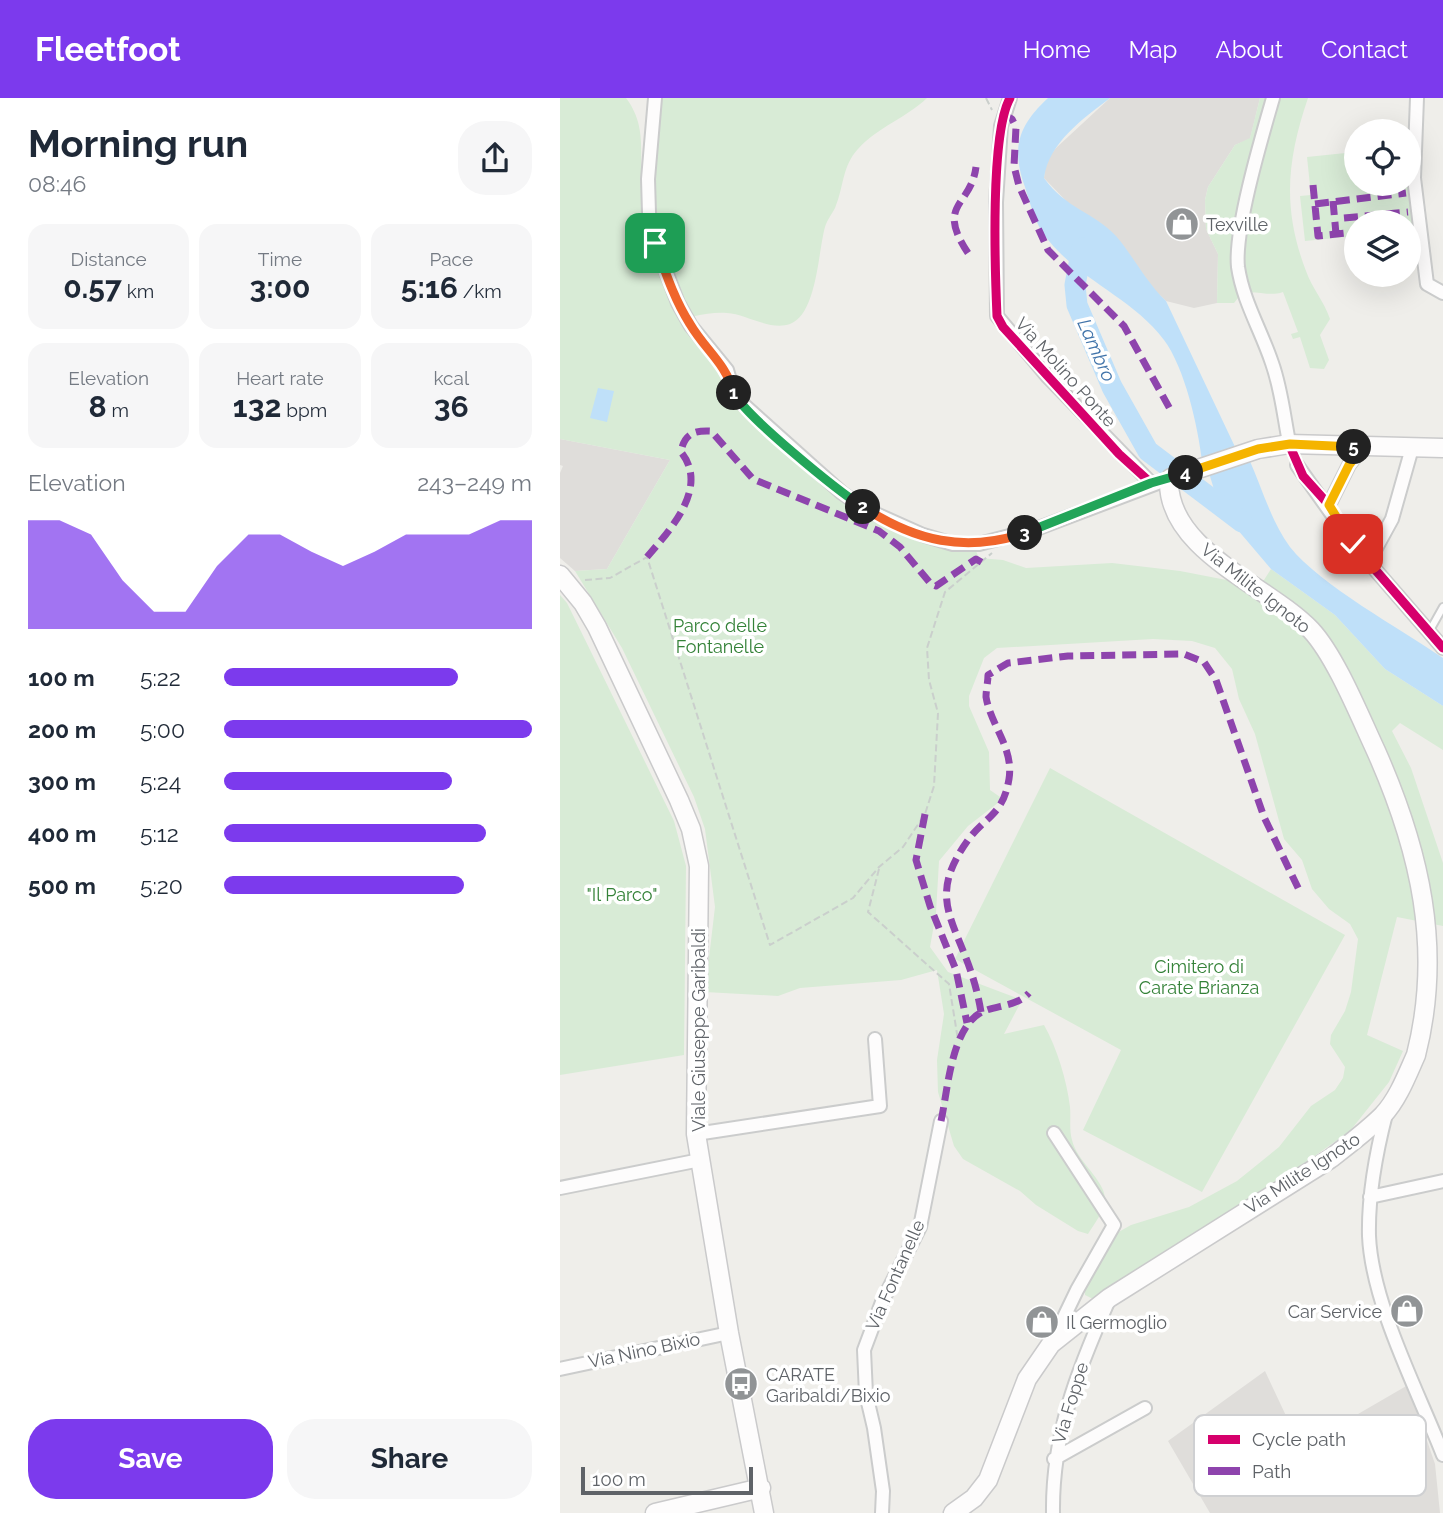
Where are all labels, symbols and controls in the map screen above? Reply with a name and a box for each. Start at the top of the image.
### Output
text: Fleetfoot [35,30,181,69]
text: Home [1023,35,1091,64]
text: Map [1129,35,1177,64]
text: About [1215,35,1283,64]
text: Contact [1321,35,1408,64]
map controls [1344,119,1421,287]
button: locate [1344,119,1421,196]
text: Morning run [28,121,248,166]
button: share [458,121,532,195]
text: 08:46 [28,170,86,197]
shop icon: Texville [1163,205,1201,243]
button: layers [1344,210,1421,287]
pin [625,213,685,273]
place label: Texville [1206,214,1269,235]
icon: arrive [636,224,674,262]
text: Distance [71,248,147,270]
text: Time [258,248,302,270]
text: Pace [430,248,473,270]
text: 0.57 [63,270,122,305]
text: 3:00 [249,270,310,305]
text: 5:16 [401,270,458,305]
text: km [122,280,154,302]
text: /km [458,280,502,302]
street label: Via Molino Ponte [1011,313,1121,431]
water label: Lambro [1073,315,1121,385]
text: Elevation [68,367,149,389]
text: Heart rate [236,367,324,389]
text: kcal [434,367,469,389]
pin: 1 [716,376,752,410]
text: 1 [729,381,738,403]
text: 8 [88,389,107,424]
text: 132 [233,389,281,424]
text: 36 [434,389,469,424]
text: m [107,399,129,421]
text: bpm [281,399,327,421]
pin: 5 [1336,430,1372,464]
text: 5 [1348,435,1359,457]
pin: 4 [1168,456,1204,490]
text: 4 [1180,461,1191,483]
text: Elevation [28,469,126,496]
text: 243–249 m [417,469,532,496]
pin: 2 [846,490,880,524]
text: 2 [857,495,868,517]
pin [1323,514,1383,574]
pin: 3 [1008,516,1042,550]
text: 3 [1019,521,1030,543]
icon: check [1334,525,1372,563]
street label: Via Milite Ignoto [1197,539,1315,637]
park label: Parco delle Fontanelle [673,615,767,657]
text: 100 m [28,664,95,691]
text: 5:22 [140,664,181,691]
text: 200 m [28,716,96,743]
text: 5:00 [140,716,185,743]
text: 300 m [28,768,96,795]
text: 5:24 [140,768,181,795]
text: 400 m [28,820,96,847]
text: 5:12 [140,820,179,847]
text: 500 m [28,872,96,899]
text: 5:20 [140,872,183,899]
park label: "Il Parco" [586,884,658,905]
street label: Viale Giuseppe Garibaldi [688,928,709,1132]
park label: Cimitero di Carate Brianza [1139,956,1259,998]
street label: Via Milite Ignoto [1240,1128,1364,1218]
street label: Via Fontanelle [861,1216,929,1334]
shop icon: Car Service [1388,1292,1426,1330]
place label: Car Service [1288,1301,1382,1322]
shop icon: Il Germoglio [1023,1303,1061,1341]
place label: Il Germoglio [1066,1312,1167,1333]
street label: Via Nino Bixio [586,1328,702,1372]
street label: Via Foppe [1048,1359,1092,1446]
place label: CARATE Garibaldi/Bixio [766,1364,891,1406]
bus stop icon: CARATE Garibaldi/Bixio [722,1365,760,1403]
legend [1194,1415,1426,1496]
button: Save [28,1419,273,1499]
button: Share [287,1419,532,1499]
text: Cycle path [1252,1428,1346,1450]
text: Path [1252,1460,1291,1482]
scale bar [581,1464,752,1496]
text: 100 m [592,1468,646,1490]

